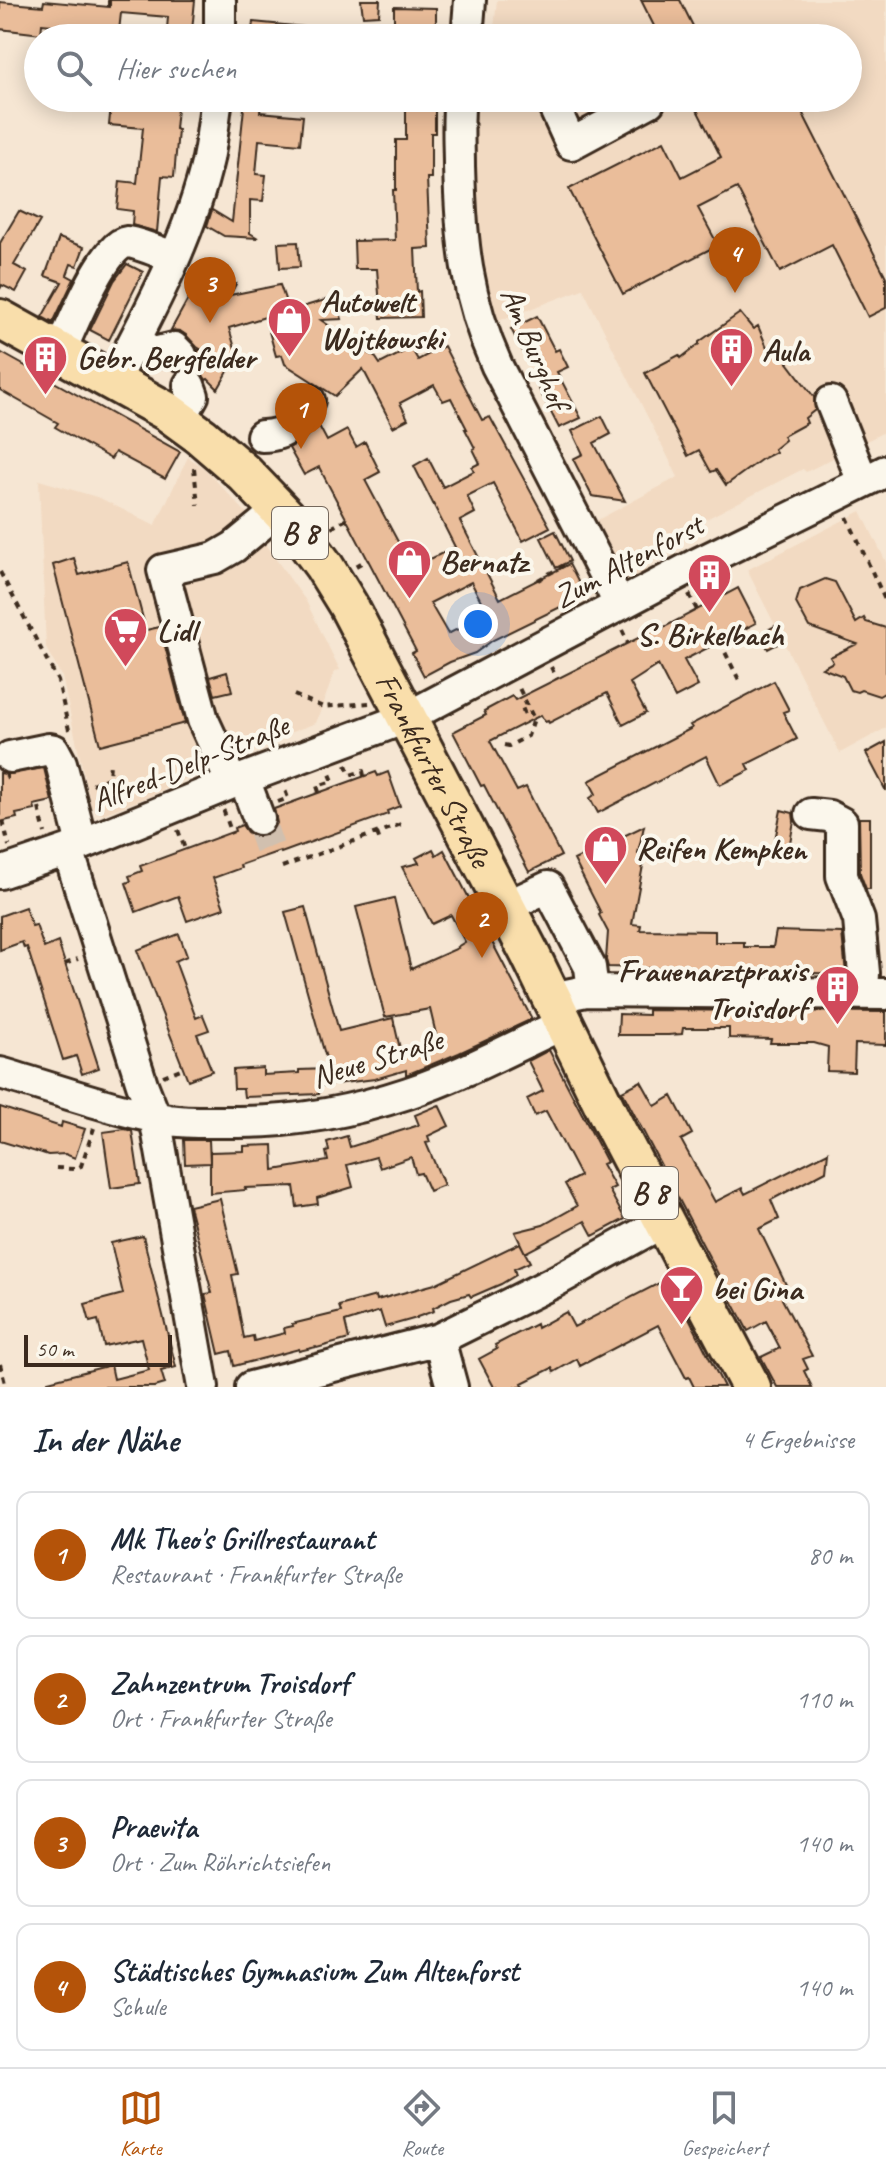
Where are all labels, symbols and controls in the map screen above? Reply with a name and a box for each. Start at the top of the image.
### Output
search box [24,24,862,112]
icon: search [52,46,96,90]
text: Hier suchen [116,49,236,87]
pin: 4 [709,227,761,293]
pin: 3 [184,257,236,323]
place label: Autowelt Wojtkowski [321,281,447,359]
street label: Am Burghof [491,281,582,421]
shop icon: Autowelt Wojtkowski [266,295,314,358]
building icon: Aula [707,326,755,389]
place label: Aula [762,330,812,371]
building icon: Gebr. Bergfelder [22,333,70,396]
place label: Gebr. Bergfelder [77,337,258,378]
pin: 1 [275,383,327,449]
street label: Zum Altenforst [546,503,713,618]
road number: B 8 [272,507,328,559]
shop icon: Bernatz [385,537,433,600]
place label: Bernatz [440,541,531,582]
building icon: S. Birkelbach [686,551,734,614]
your location [458,604,498,644]
supermarket icon: Lidl [102,606,150,669]
place label: Lidl [157,610,202,651]
place label: S. Birkelbach [636,614,785,655]
street label: Frankfurter Straße [366,666,503,876]
street label: Alfred-Delp-Straße [86,704,297,821]
shop icon: Reifen Kempken [581,824,629,887]
place label: Reifen Kempken [636,828,808,869]
pin: 2 [456,892,508,958]
place label: Frauenarztpraxis Troisdorf [618,950,814,1028]
building icon: Frauenarztpraxis Troisdorf [814,964,862,1027]
street label: Neue Straße [307,1018,450,1097]
road number: B 8 [622,1167,678,1219]
bar icon: bei Gina [657,1264,705,1327]
place label: bei Gina [712,1268,805,1309]
scale bar [24,1331,172,1367]
text: 50 m [36,1335,73,1363]
text: In der Nähe [32,1418,178,1461]
text: 4 Ergebnisse [741,1423,854,1456]
text: Mk Theo's Grillrestaurant [110,1520,374,1558]
text: 1 [54,1539,66,1572]
text: 80 m [808,1539,852,1572]
text: Restaurant · Frankfurter Straße [110,1558,402,1591]
text: Zahnzentrum Troisdorf [110,1664,349,1702]
text: 2 [54,1683,66,1716]
text: 110 m [796,1683,852,1716]
text: Ort · Frankfurter Straße [110,1702,332,1735]
text: Praevita [110,1808,197,1846]
text: 3 [54,1827,66,1860]
text: 140 m [796,1827,852,1860]
text: Ort · Zum Röhrichtsiefen [110,1846,330,1879]
text: Städtisches Gymnasium Zum Altenforst [110,1952,519,1990]
text: 4 [54,1971,66,2004]
text: 140 m [796,1971,852,2004]
text: Schule [110,1990,166,2023]
tab: Karte [119,2086,163,2162]
tab: Route [400,2086,444,2162]
tab: Gespeichert [682,2086,767,2162]

